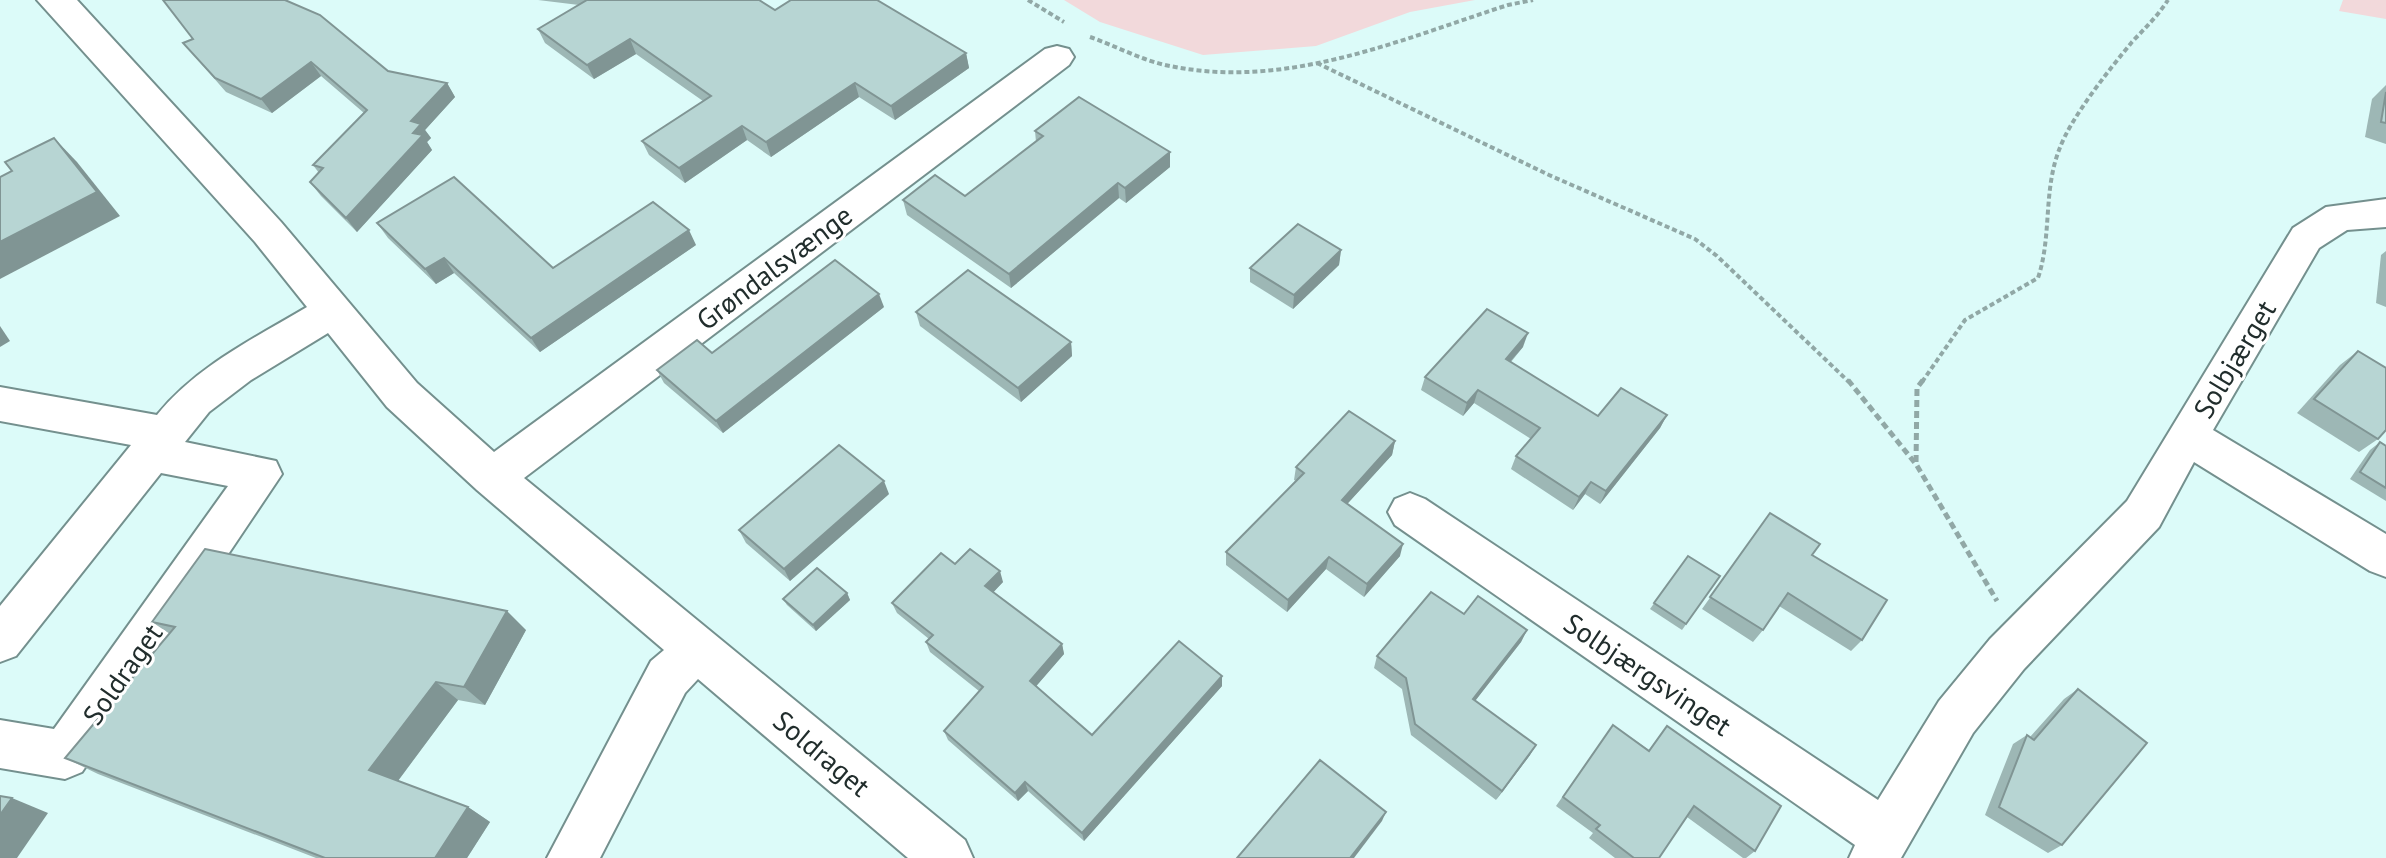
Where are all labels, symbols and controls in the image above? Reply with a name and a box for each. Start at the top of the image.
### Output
street label: Grøndalsvænge [688,196,860,338]
street label: Solbjærget [2184,293,2284,425]
street label: Solbjærgsvinget [1557,604,1739,744]
street label: Soldraget [74,616,171,732]
street label: Soldraget [766,702,878,805]

